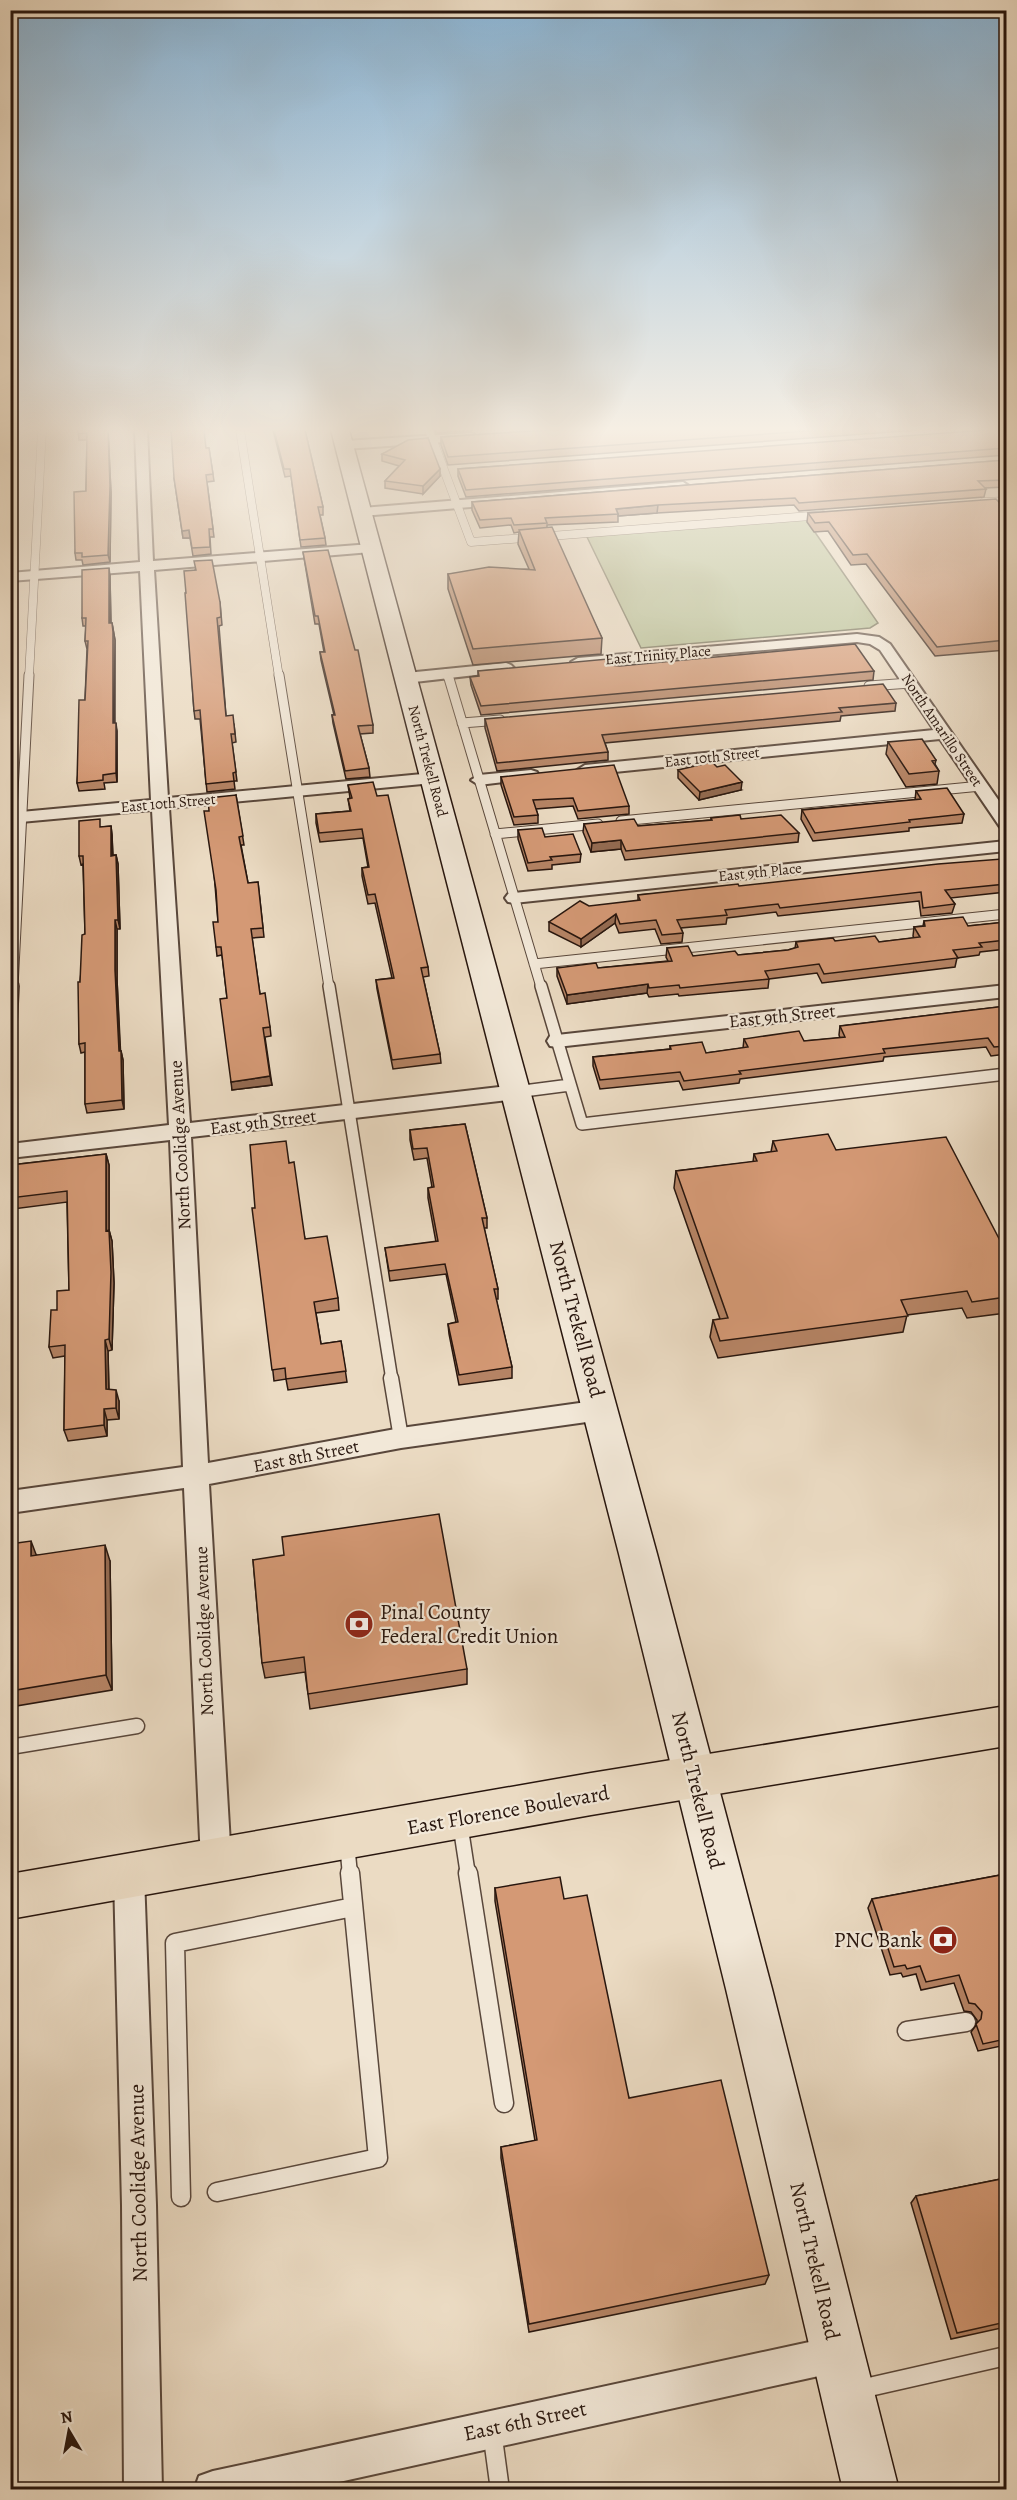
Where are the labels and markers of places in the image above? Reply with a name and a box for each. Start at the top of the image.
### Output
place label: Pinal County Federal Credit Union [380,1598,558,1650]
bank icon: Pinal County Federal Credit Union [343,1608,375,1640]
bank icon: PNC Bank [927,1924,959,1956]
place label: PNC Bank [834,1926,923,1954]

